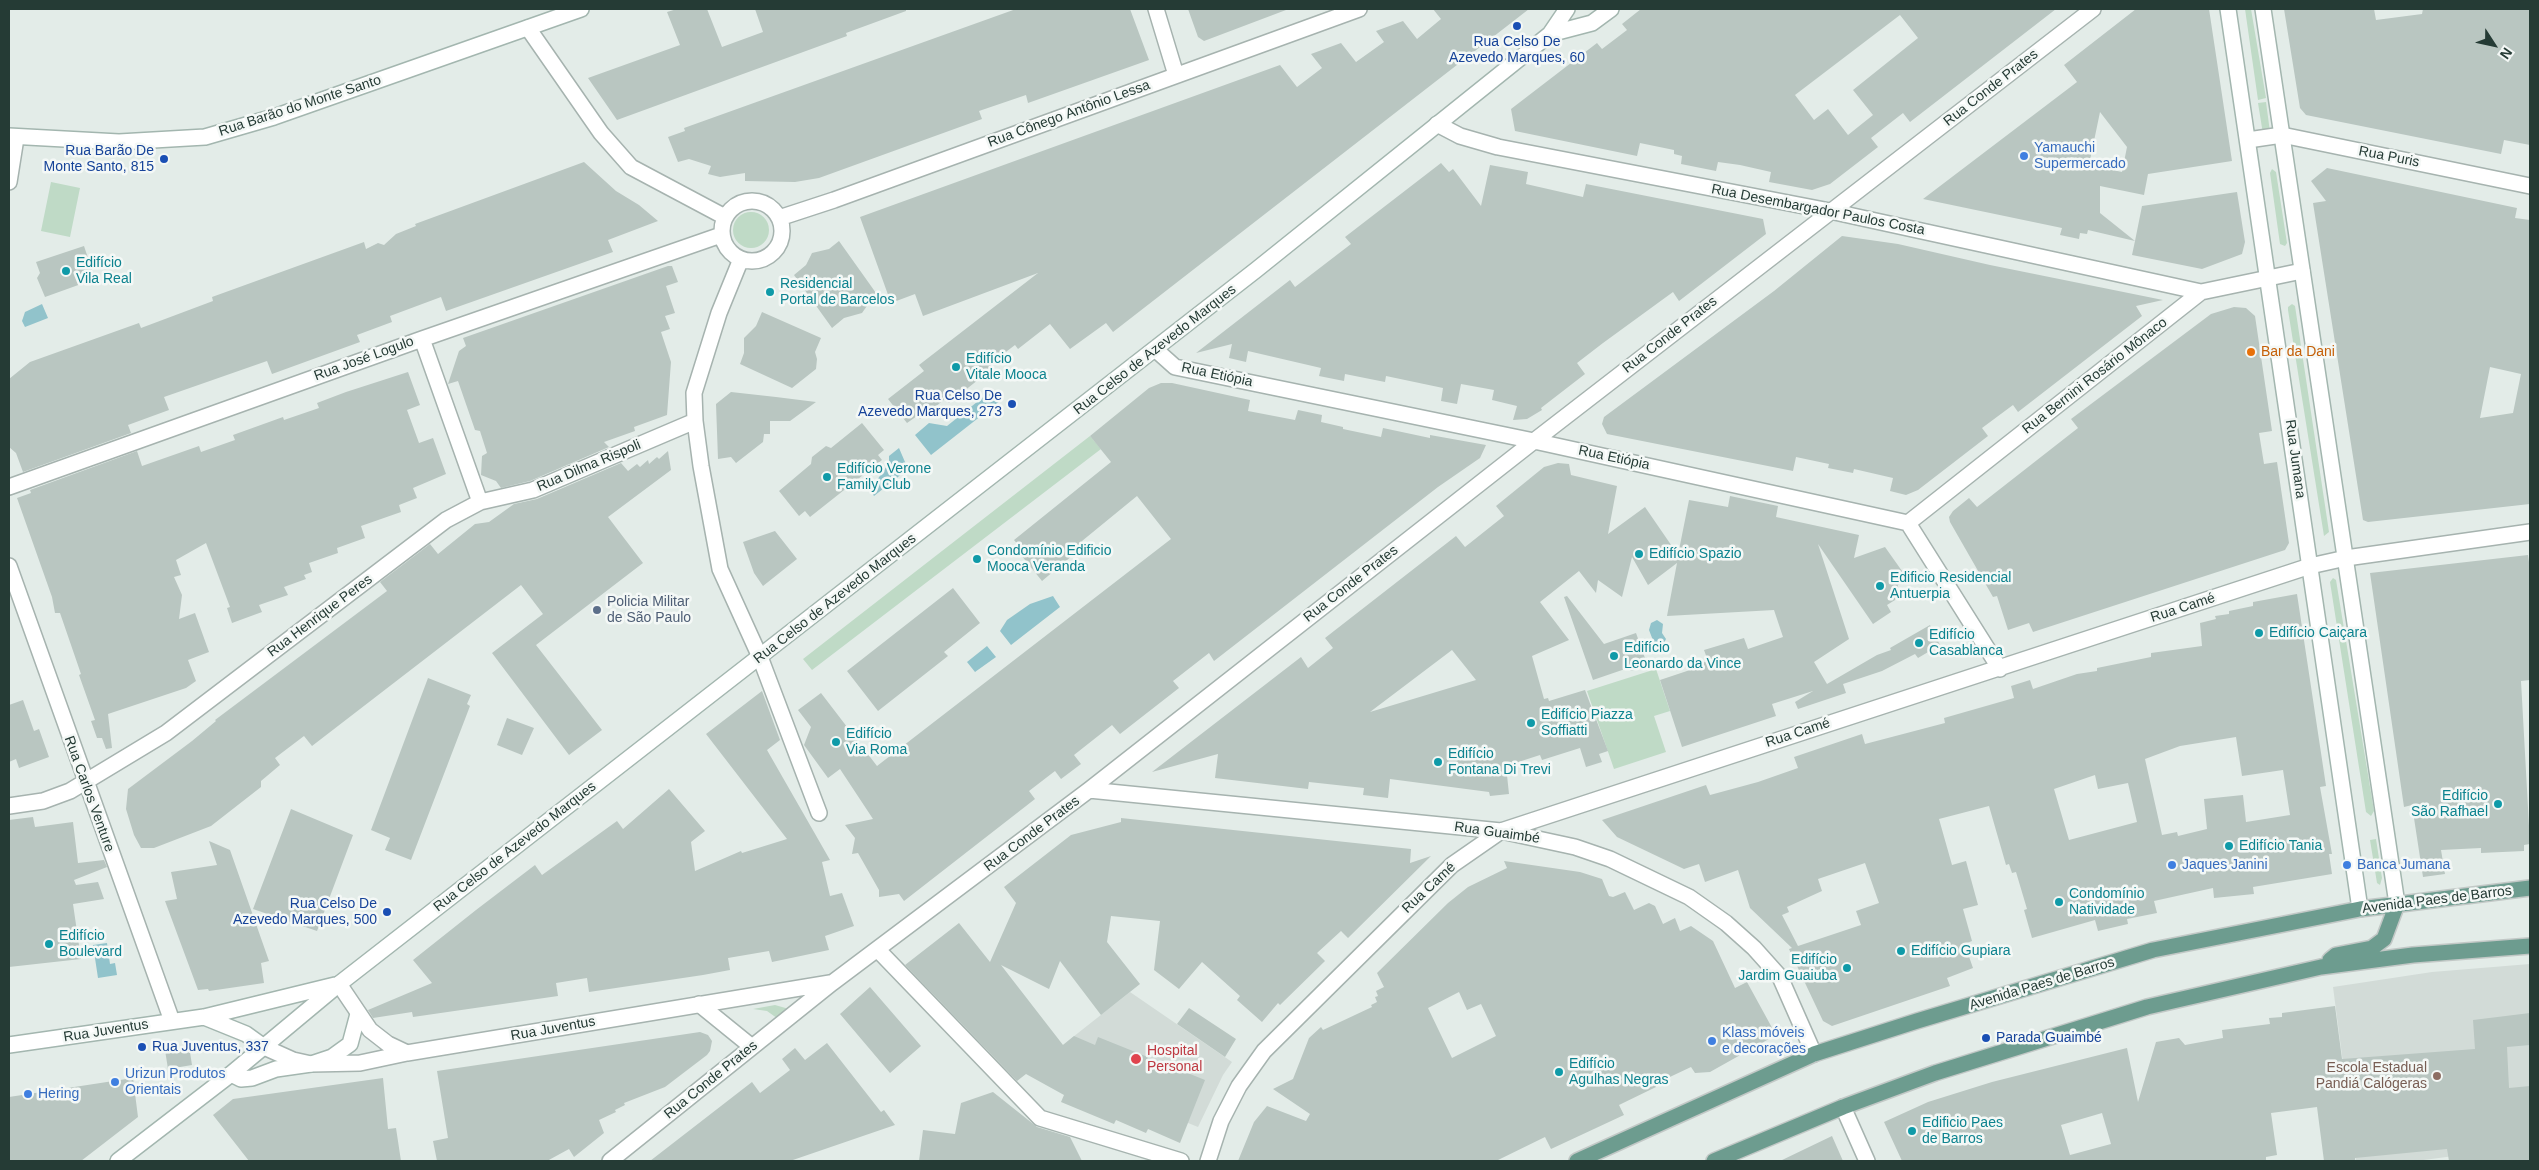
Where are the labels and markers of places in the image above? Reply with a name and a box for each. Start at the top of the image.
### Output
marker: Rua Celso De Azevedo Marques, 60 [1511,20,1523,32]
place label: Rua Celso De Azevedo Marques, 60 [1449,34,1585,66]
place label: Yamauchi Supermercado [2034,140,2126,172]
place label: Rua Barão De Monte Santo, 815 [43,143,154,176]
marker: Yamauchi Supermercado [2018,150,2030,162]
marker: Rua Barão De Monte Santo, 815 [158,153,170,165]
place label: Edifício Vila Real [76,255,132,288]
marker: Edifício Vila Real [60,265,72,277]
place label: Residencial Portal de Barcelos [780,276,894,308]
marker: Residencial Portal de Barcelos [764,286,776,298]
place label: Bar da Dani [2261,344,2335,360]
marker: Bar da Dani [2245,346,2257,358]
place label: Edifício Vitale Mooca [966,351,1047,384]
marker: Edifício Vitale Mooca [950,361,962,373]
place label: Rua Celso De Azevedo Marques, 273 [858,388,1002,421]
marker: Rua Celso De Azevedo Marques, 273 [1006,398,1018,410]
place label: Edifício Verone Family Club [837,461,931,494]
marker: Edifício Verone Family Club [821,471,833,483]
place label: Condomínio Edificio Mooca Veranda [987,543,1112,576]
place label: Edifício Spazio [1649,546,1742,562]
marker: Edifício Spazio [1633,548,1645,560]
marker: Condomínio Edificio Mooca Veranda [971,553,983,565]
place label: Edificio Residencial Antuerpia [1890,570,2011,602]
marker: Edificio Residencial Antuerpia [1874,580,1886,592]
place label: Policia Militar de São Paulo [607,594,691,626]
marker: Policia Militar de São Paulo [591,604,603,616]
place label: Edifício Caiçara [2269,625,2367,641]
place label: Edifício Casablanca [1929,627,2003,660]
marker: Edifício Caiçara [2253,627,2265,639]
marker: Edifício Casablanca [1913,637,1925,649]
place label: Edifício Leonardo da Vince [1624,640,1741,672]
marker: Edifício Leonardo da Vince [1608,650,1620,662]
place label: Edifício Piazza Soffiatti [1541,707,1633,740]
marker: Edifício Piazza Soffiatti [1525,717,1537,729]
place label: Edifício Via Roma [846,726,907,759]
marker: Edifício Via Roma [830,736,842,748]
place label: Edifício Fontana Di Trevi [1448,746,1551,779]
marker: Edifício Fontana Di Trevi [1432,756,1444,768]
place label: Edifício São Rafhael [2411,788,2488,820]
marker: Edifício São Rafhael [2492,798,2504,810]
place label: Edifício Tania [2239,838,2322,854]
marker: Edifício Tania [2223,840,2235,852]
place label: Jaques Janini [2182,857,2268,873]
place label: Banca Jumana [2357,857,2450,873]
marker: Jaques Janini [2166,859,2178,871]
marker: Banca Jumana [2341,859,2353,871]
place label: Condomínio Natividade [2069,886,2144,919]
place label: Rua Celso De Azevedo Marques, 500 [233,896,377,929]
marker: Condomínio Natividade [2053,896,2065,908]
marker: Rua Celso De Azevedo Marques, 500 [381,906,393,918]
place label: Edifício Boulevard [59,928,122,960]
marker: Edifício Boulevard [43,938,55,950]
place label: Edifício Gupiara [1911,943,2011,959]
marker: Edifício Gupiara [1895,945,1907,957]
place label: Edifício Jardim Guaiuba [1738,952,1837,984]
marker: Edifício Jardim Guaiuba [1841,962,1853,974]
place label: Klass móveis e decorações [1722,1025,1806,1058]
place label: Parada Guaimbé [1996,1030,2102,1046]
marker: Parada Guaimbé [1980,1032,1992,1044]
marker: Klass móveis e decorações [1706,1035,1718,1047]
place label: Rua Juventus, 337 [152,1039,269,1055]
marker: Rua Juventus, 337 [136,1041,148,1053]
place label: Hospital Personal [1147,1043,1202,1076]
marker: Hospital Personal [1129,1052,1143,1066]
place label: Edifício Agulhas Negras [1569,1056,1669,1088]
place label: Escola Estadual Pandiá Calógeras [2316,1060,2427,1092]
place label: Urizun Produtos Orientais [125,1066,225,1098]
marker: Edifício Agulhas Negras [1553,1066,1565,1078]
marker: Escola Estadual Pandiá Calógeras [2431,1070,2443,1082]
marker: Urizun Produtos Orientais [109,1076,121,1088]
place label: Hering [38,1086,79,1102]
marker: Hering [22,1088,34,1100]
place label: Edificio Paes de Barros [1922,1115,2003,1148]
marker: Edificio Paes de Barros [1906,1125,1918,1137]

